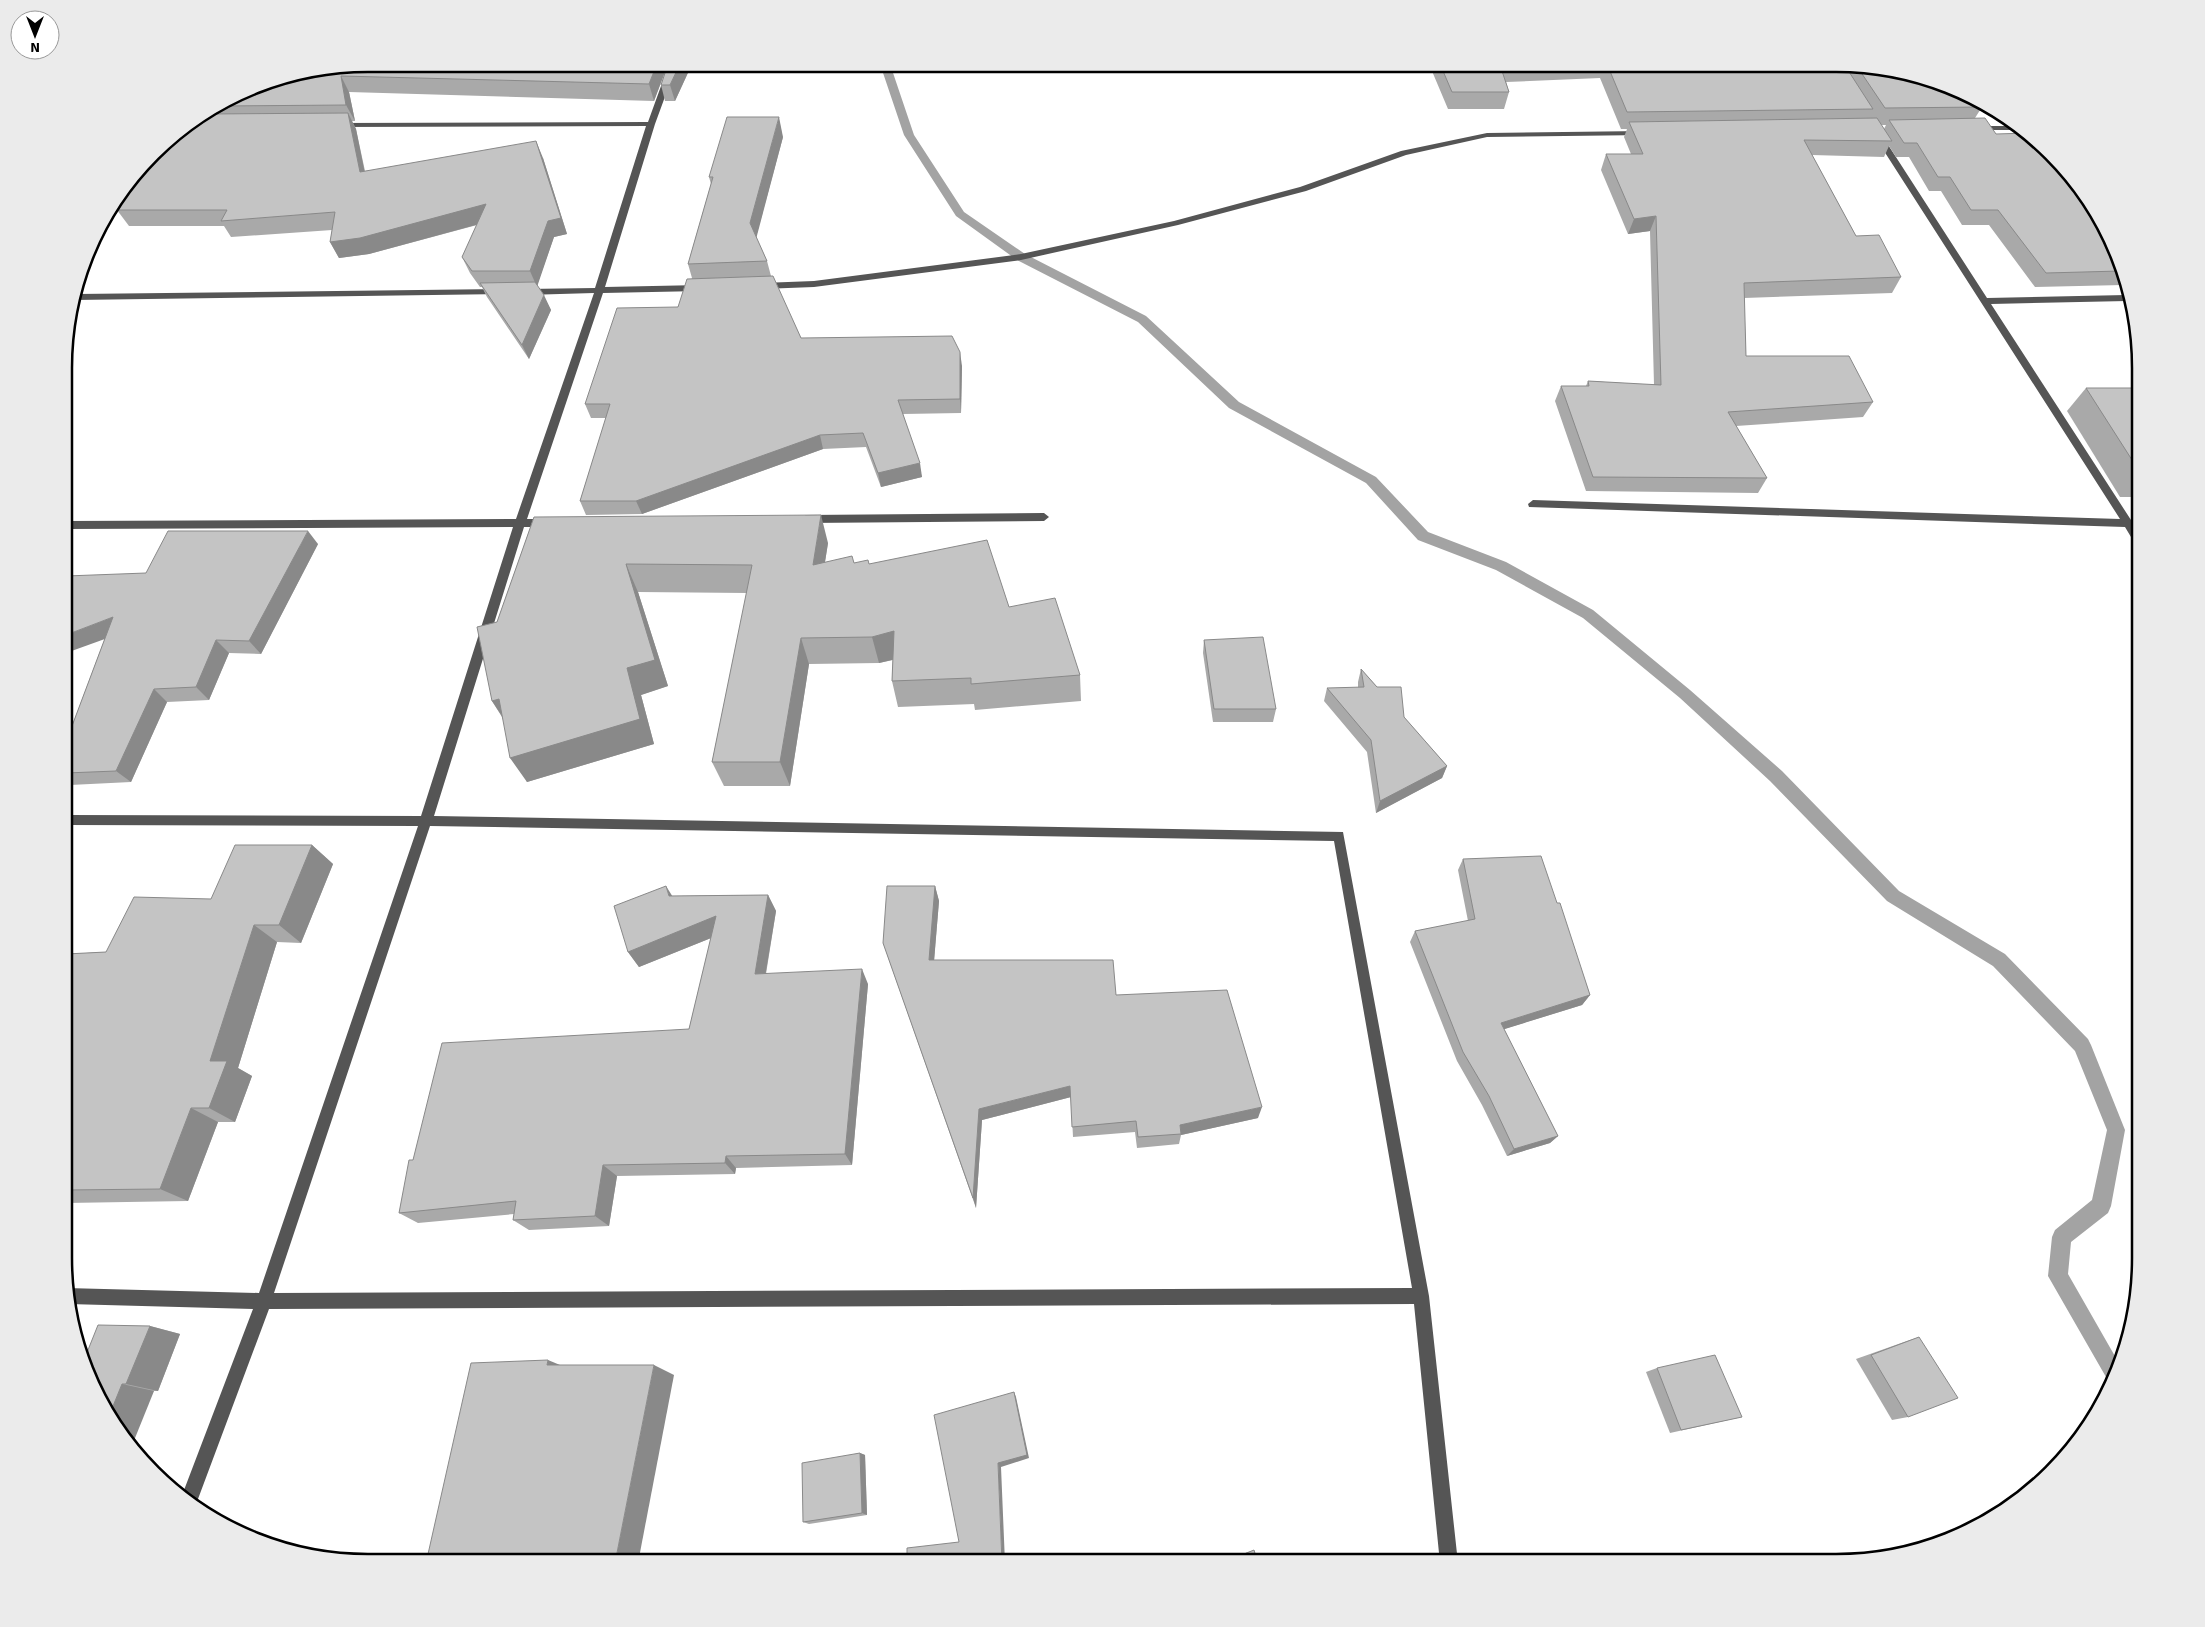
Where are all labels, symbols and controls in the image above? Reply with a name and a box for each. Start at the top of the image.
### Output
north arrow [10,10,60,60]
text: N [30,39,40,56]

